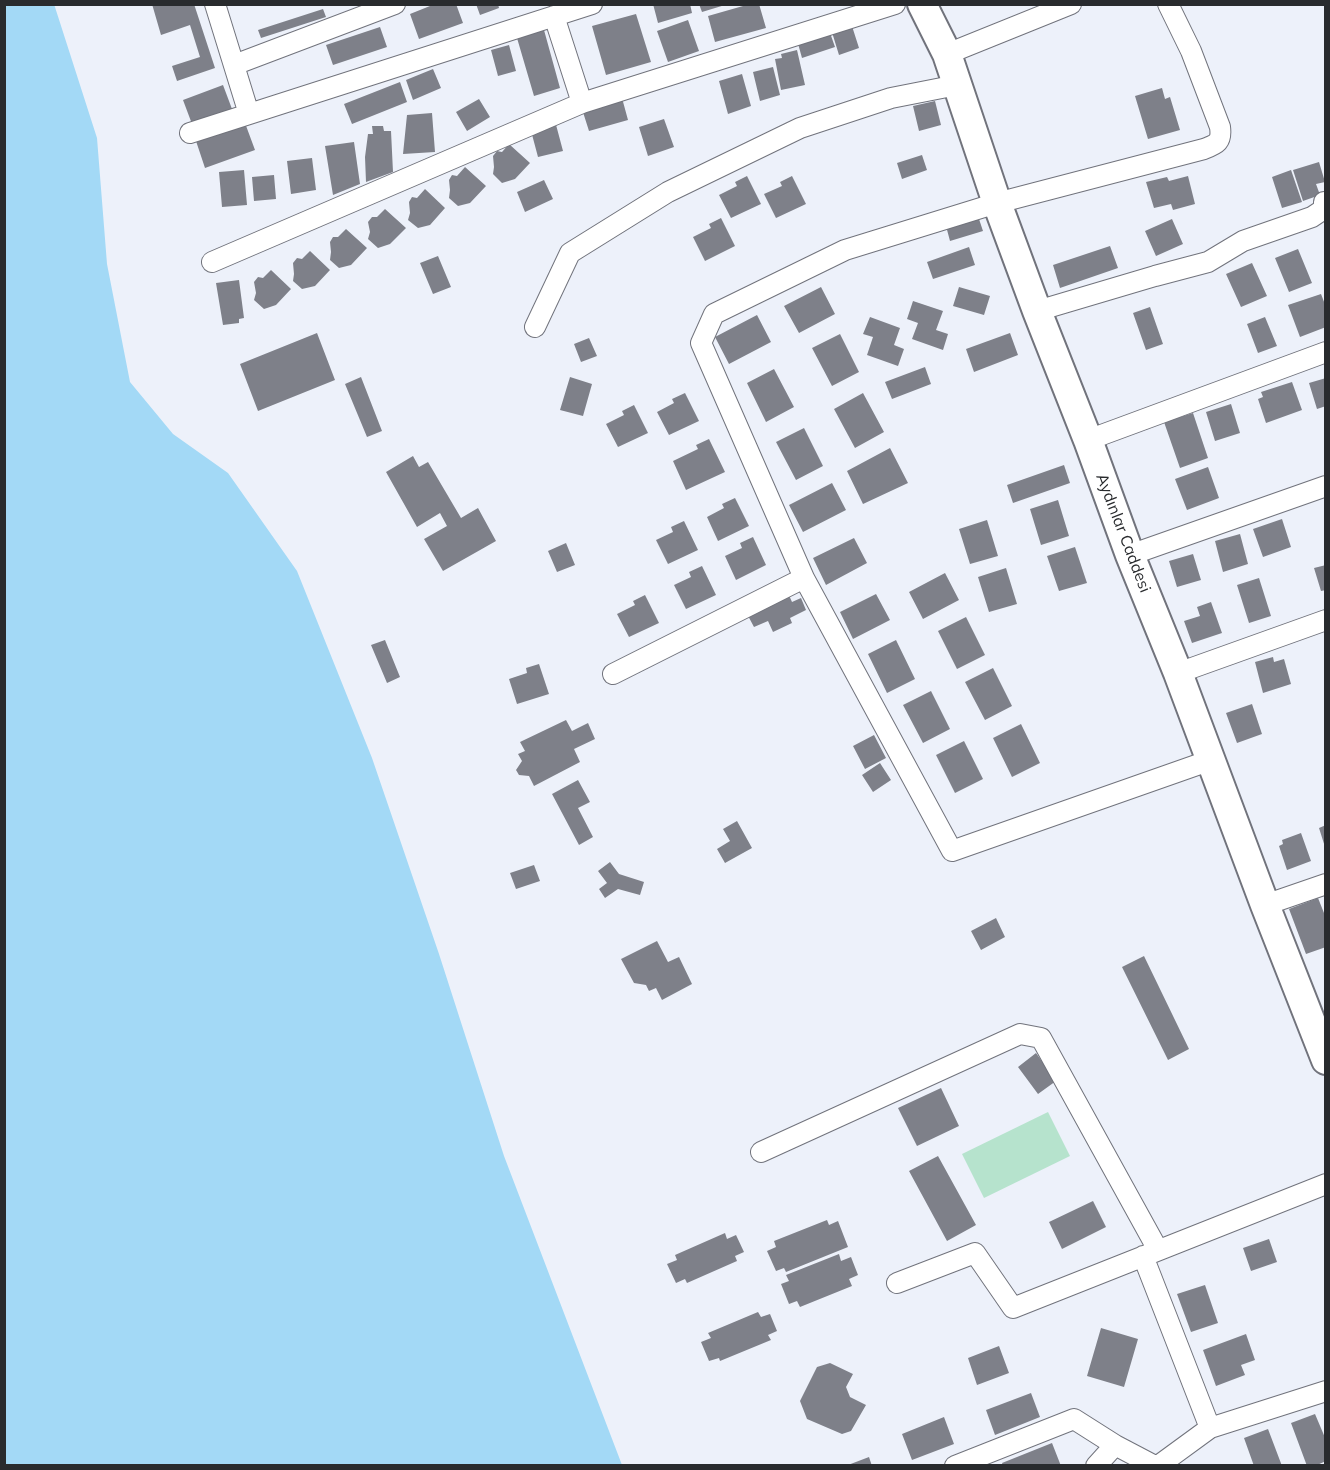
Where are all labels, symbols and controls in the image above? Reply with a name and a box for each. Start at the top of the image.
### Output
street label: Aydınlar Caddesi [1091,471,1155,595]

